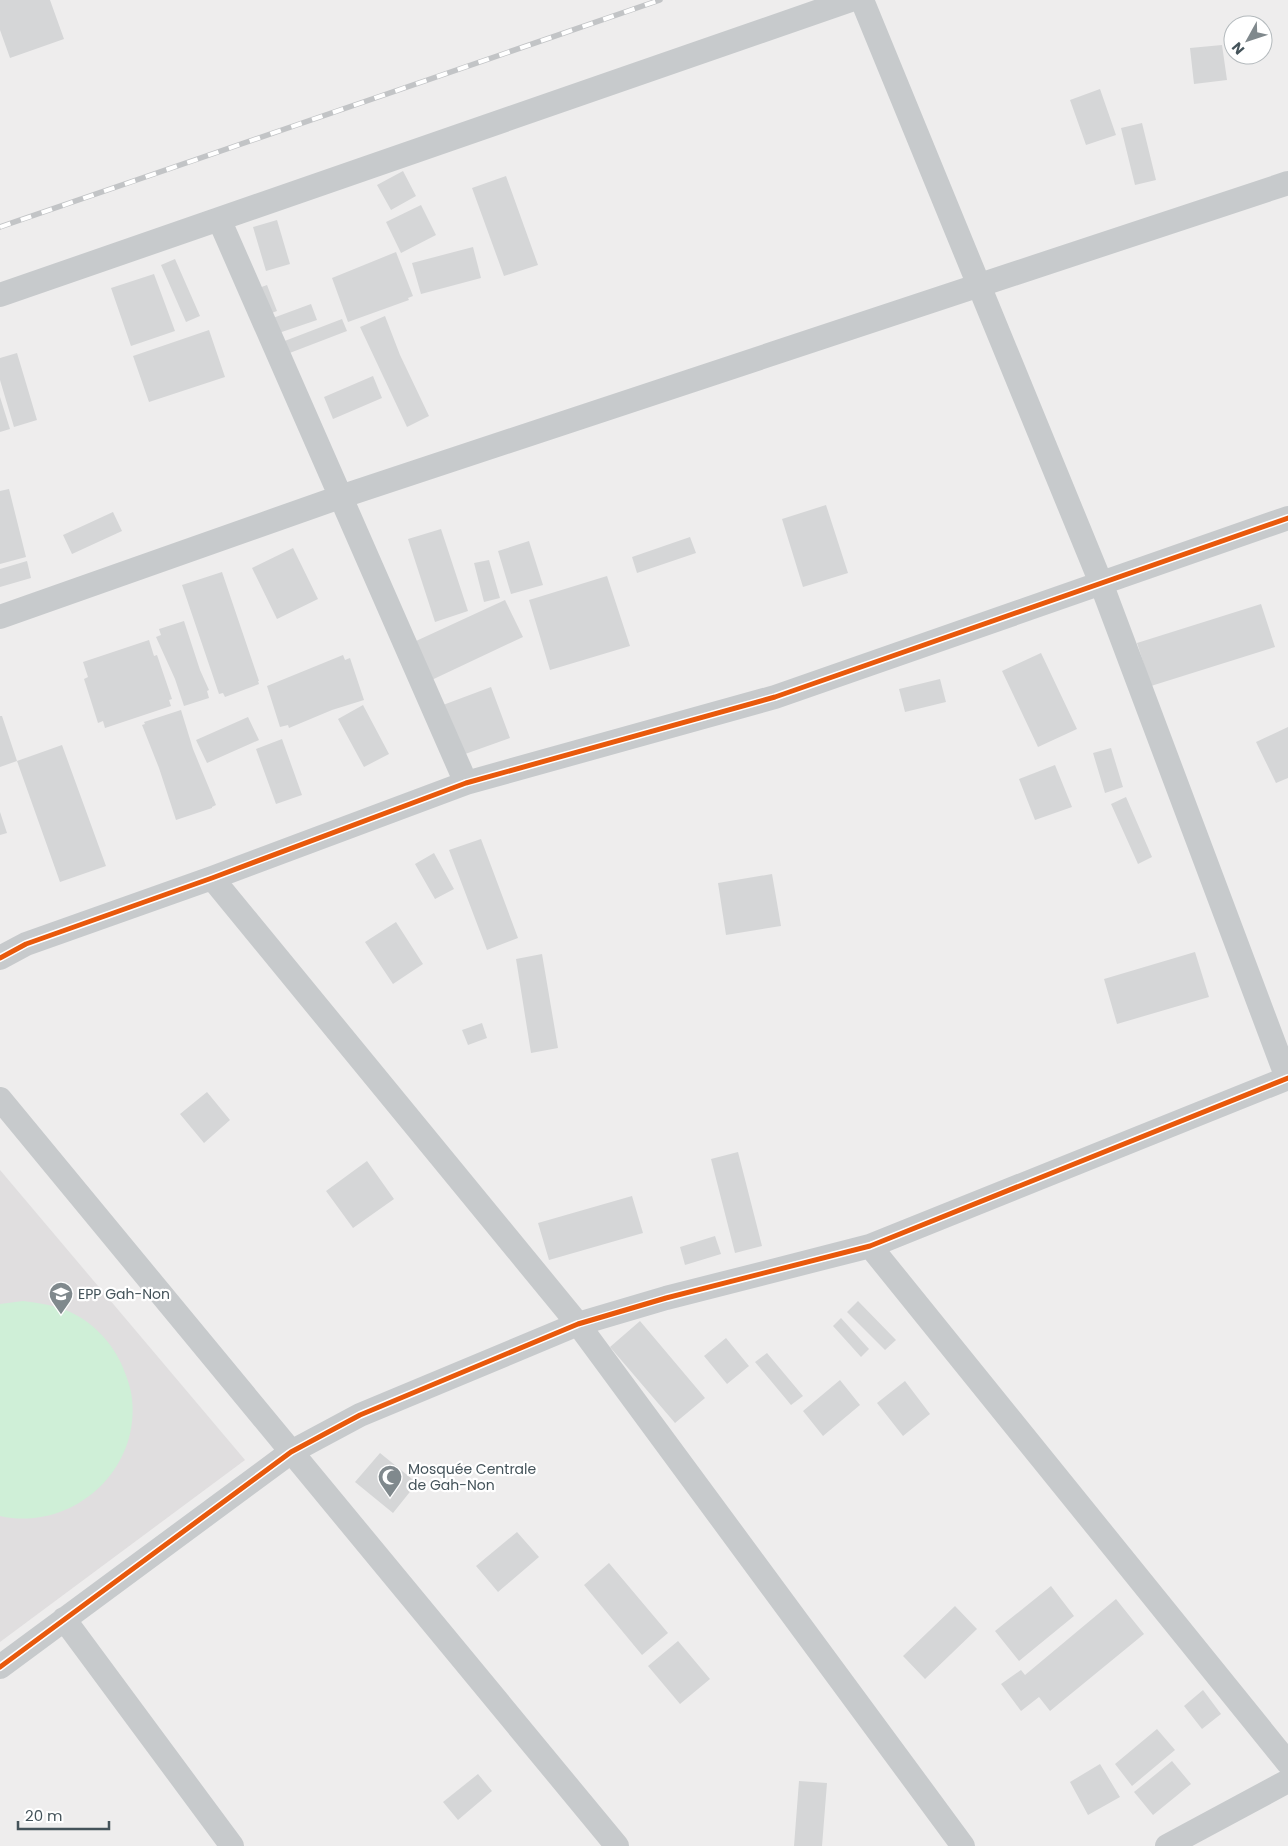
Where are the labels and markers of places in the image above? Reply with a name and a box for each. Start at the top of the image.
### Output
school or university icon: EPP Gah-Non [48,1281,74,1315]
place label: EPP Gah-Non [78,1284,170,1304]
place label: Mosquée Centrale de Gah-Non [408,1459,537,1495]
mosque icon: Mosquée Centrale de Gah-Non [377,1464,403,1498]

